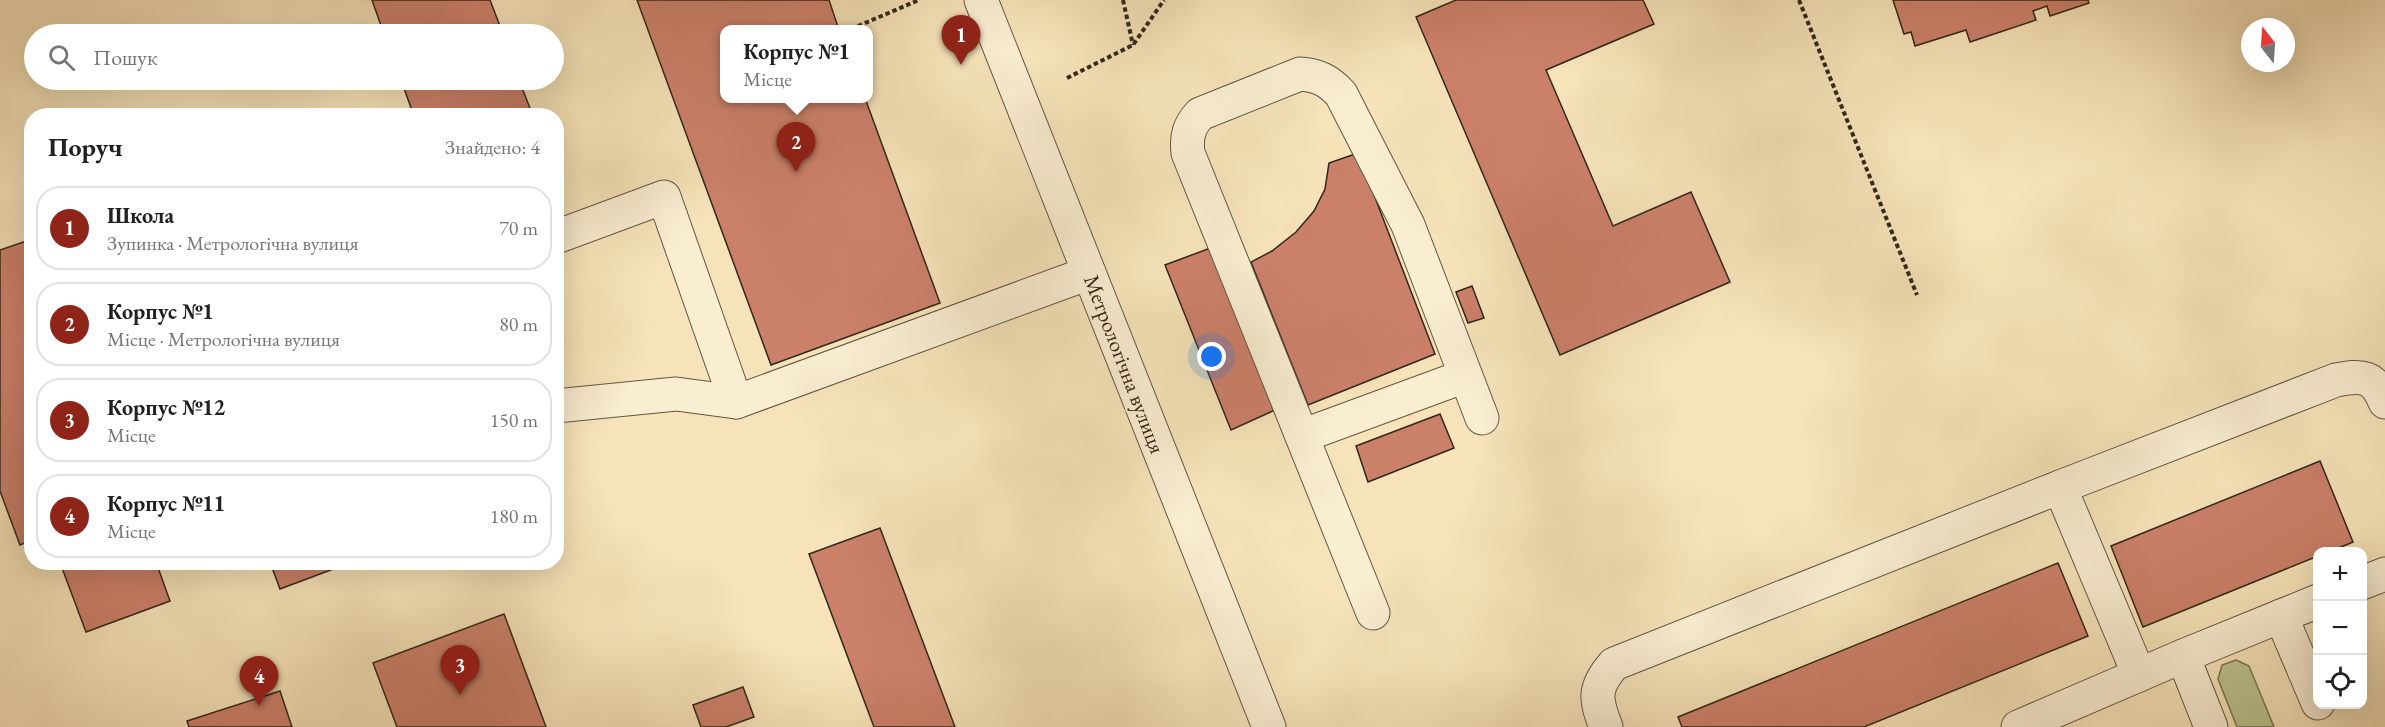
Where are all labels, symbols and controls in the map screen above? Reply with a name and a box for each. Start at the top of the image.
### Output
pin: 1 [942,16,980,65]
north arrow [2241,18,2295,72]
search box [24,24,564,90]
popup [720,25,873,103]
text: Корпус №1 [743,37,850,66]
icon: search [45,41,78,74]
text: Пошук [93,43,157,72]
text: Місце [743,66,792,92]
pin: 2 [776,122,816,172]
text: Поруч [48,130,123,164]
text: Знайдено: 4 [445,134,540,160]
text: Школа [107,201,174,230]
text: 1 [64,215,75,241]
text: 70 m [499,215,538,241]
text: Зупинка · Метрологічна вулиця [107,230,358,256]
street label: Метрологічна вулиця [1077,271,1172,458]
text: Корпус №1 [107,297,214,326]
text: 2 [64,311,75,337]
text: 80 m [499,311,538,337]
text: Місце · Метрологічна вулиця [107,326,340,352]
your location [1197,342,1226,371]
text: Корпус №12 [107,393,225,422]
text: 3 [64,407,75,433]
text: 150 m [490,407,538,433]
text: Місце [107,422,156,448]
text: Корпус №11 [107,489,225,518]
text: 4 [64,503,75,529]
text: 180 m [490,503,538,529]
text: Місце [107,518,156,544]
map controls [2313,547,2367,709]
button: + [2313,547,2367,601]
button: − [2313,601,2367,655]
pin: 3 [440,646,480,695]
button: locate [2313,655,2367,709]
pin: 4 [240,656,278,706]

